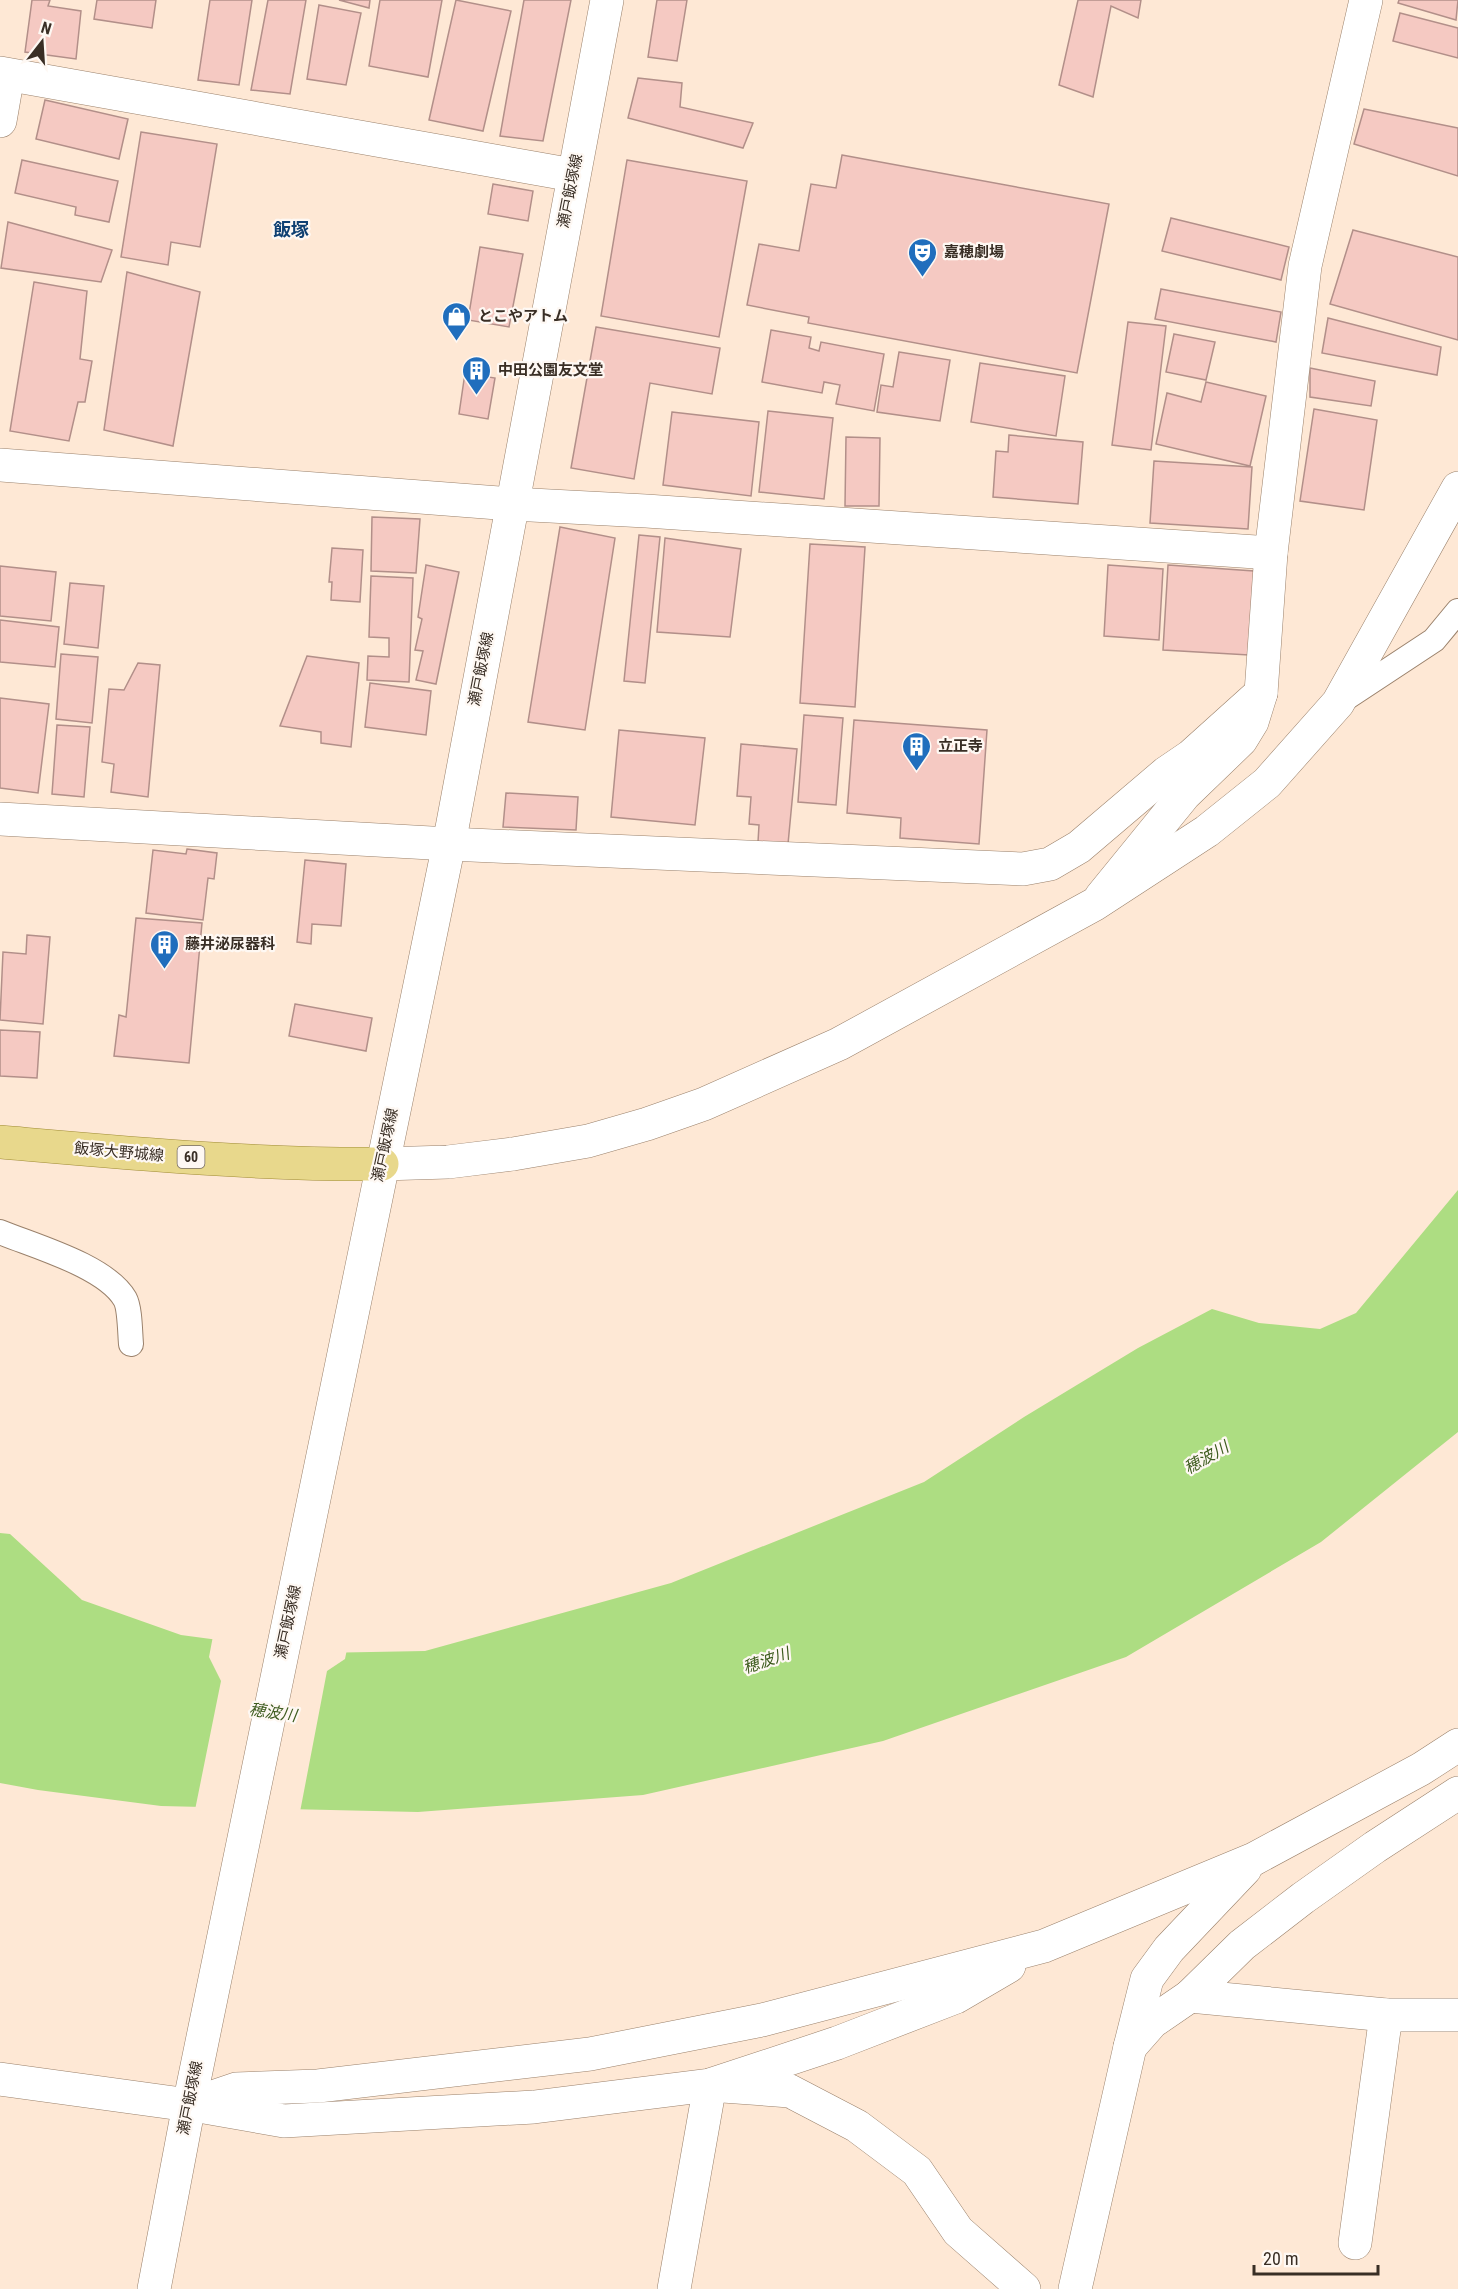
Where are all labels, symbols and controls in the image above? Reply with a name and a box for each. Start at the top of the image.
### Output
north arrow [12,12,72,72]
text: N [39,18,54,39]
street label: 瀬戸飯塚線 [554,152,586,230]
district label: 飯塚 [273,219,309,240]
theatre icon: 嘉穂劇場 [907,236,939,278]
place label: 嘉穂劇場 [944,243,1004,261]
shop icon: とこやアトム [441,300,473,342]
place label: とこやアトム [478,307,568,325]
building icon: 中田公園友文堂 [461,354,493,396]
place label: 中田公園友文堂 [498,361,603,379]
street label: 瀬戸飯塚線 [465,630,497,708]
building icon: 立正寺 [901,730,933,772]
place label: 立正寺 [938,737,983,755]
building icon: 藤井泌尿器科 [148,928,180,970]
place label: 藤井泌尿器科 [185,935,275,953]
street label: 瀬戸飯塚線 [368,1106,402,1184]
street label: 飯塚大野城線 [73,1139,165,1165]
road number: 60 [178,1146,204,1168]
water label: 穂波川 [1181,1436,1234,1478]
street label: 瀬戸飯塚線 [271,1583,305,1661]
water label: 穂波川 [740,1643,794,1677]
water label: 穂波川 [248,1700,300,1726]
street label: 瀬戸飯塚線 [174,2059,206,2137]
scale bar [1254,2238,1378,2276]
text: 20 m [1263,2248,1298,2269]

